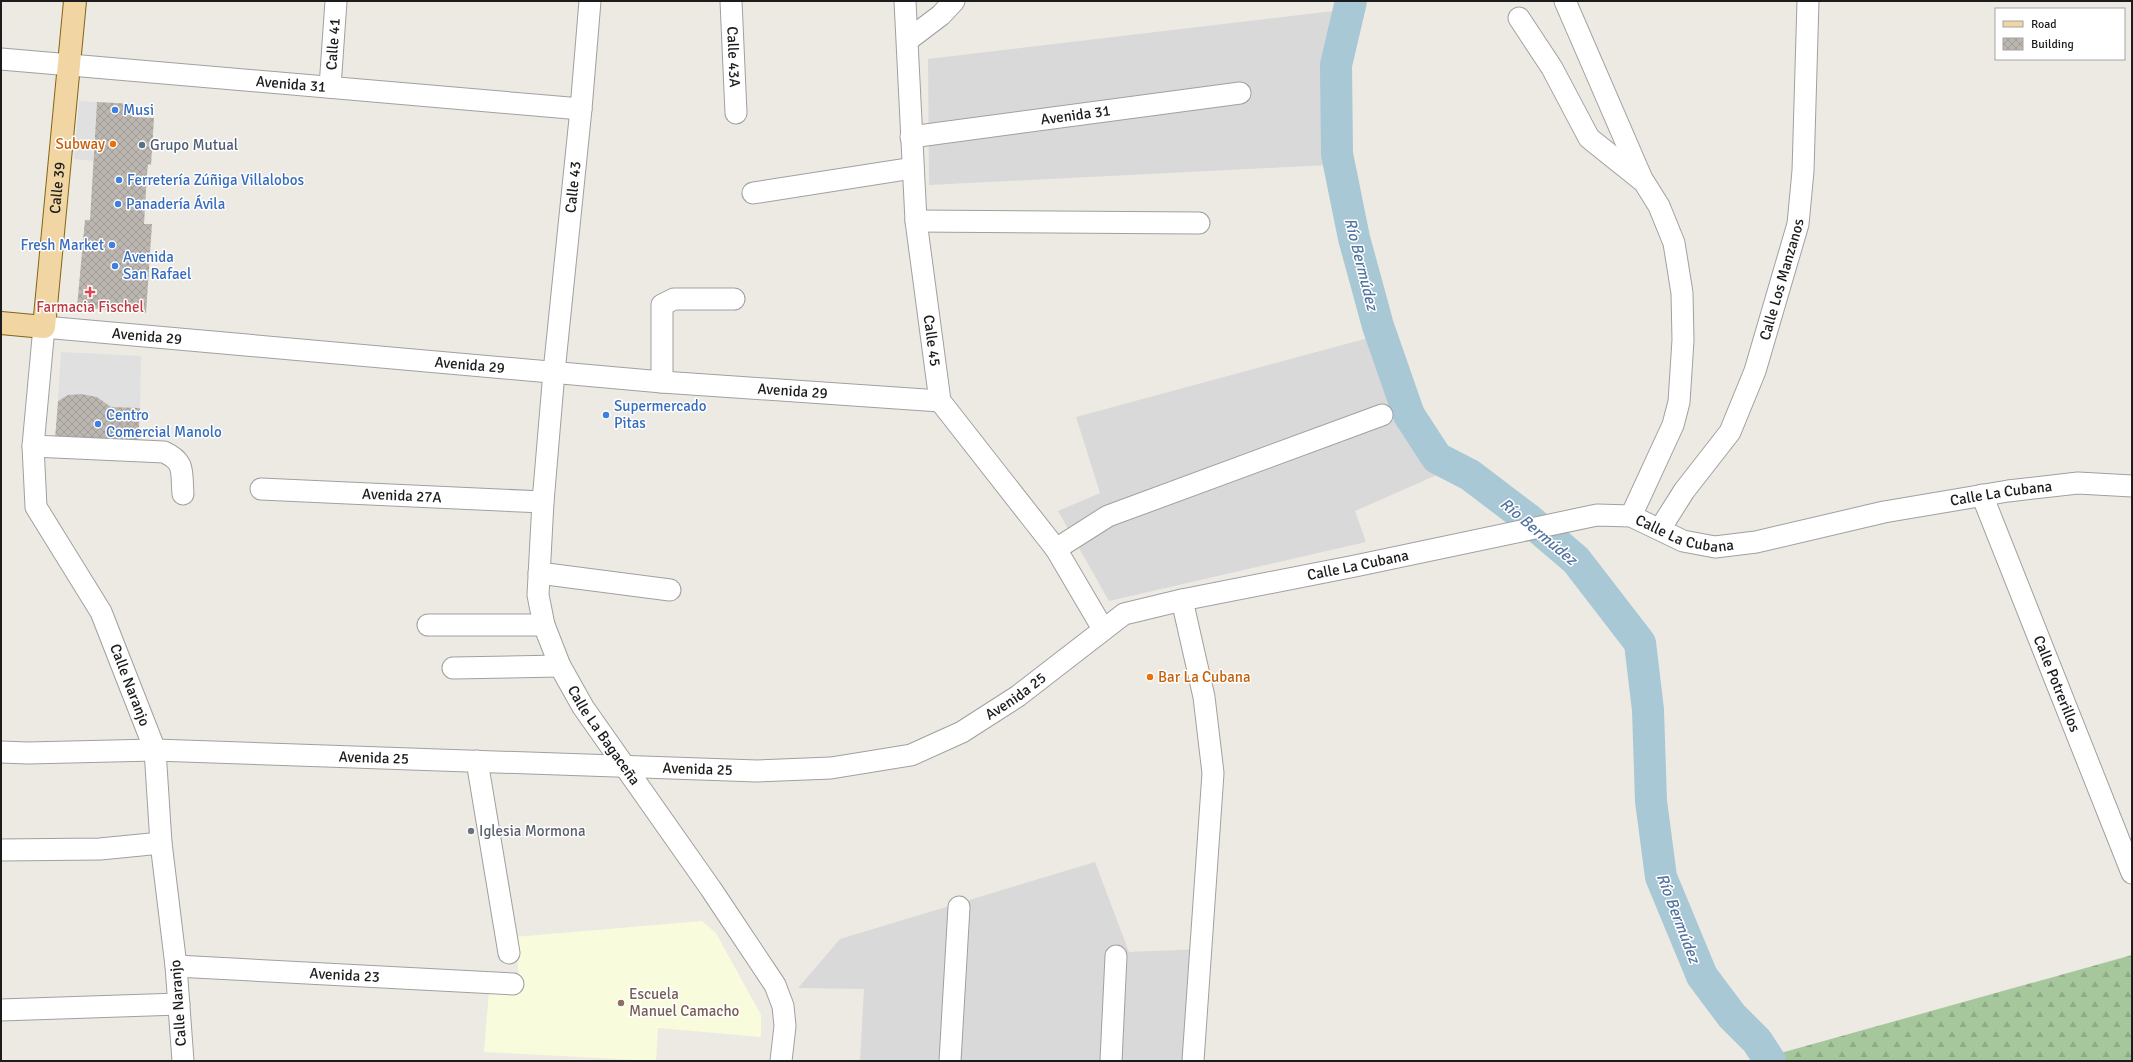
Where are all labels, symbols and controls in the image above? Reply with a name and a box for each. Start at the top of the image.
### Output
legend [1995,8,2125,60]
street label: Calle 41 [322,17,344,71]
text: Road [2031,17,2057,32]
street label: Calle 43A [723,26,744,88]
text: Building [2031,37,2074,52]
street label: Avenida 31 [255,72,327,96]
place label: Musi [123,101,154,119]
street label: Avenida 31 [1039,101,1112,129]
marker: Musi [110,105,120,115]
place label: Subway [55,135,105,153]
place label: Grupo Mutual [150,136,238,154]
marker: Subway [108,139,118,149]
marker: Grupo Mutual [137,140,147,150]
street label: Calle 43 [561,160,585,214]
street label: Calle 39 [46,161,69,215]
place label: Ferretería Zúñiga Villalobos [127,171,305,189]
marker: Ferretería Zúñiga Villalobos [114,175,124,185]
place label: Panadería Ávila [126,194,225,213]
marker: Panadería Ávila [113,199,123,209]
water label: Río Bermúdez [1340,216,1383,314]
street label: Calle Los Manzanos [1755,218,1807,342]
place label: Fresh Market [21,236,104,254]
marker: Fresh Market [107,240,117,250]
place label: Avenida San Rafael [123,248,191,283]
marker: Avenida San Rafael [110,261,120,271]
marker: Farmacia Fischel [85,287,95,297]
place label: Farmacia Fischel [36,298,144,316]
street label: Calle 45 [920,314,944,368]
street label: Avenida 29 [111,324,183,348]
street label: Avenida 29 [434,353,506,377]
street label: Avenida 29 [757,380,828,402]
place label: Supermercado Pitas [614,397,707,432]
place label: Centro Comercial Manolo [106,406,222,441]
marker: Supermercado Pitas [601,410,611,420]
marker: Centro Comercial Manolo [93,419,103,429]
street label: Calle La Cubana [1949,477,2053,510]
street label: Avenida 27A [362,485,442,506]
water label: Río Bermúdez [1496,494,1582,571]
street label: Calle La Cubana [1633,511,1735,556]
street label: Calle La Cubana [1306,546,1410,584]
street label: Calle Potrerillos [2030,633,2084,735]
street label: Calle Naranjo [106,641,154,729]
place label: Bar La Cubana [1158,668,1251,686]
street label: Avenida 25 [982,669,1050,724]
marker: Bar La Cubana [1145,672,1155,682]
street label: Calle La Bagaceña [564,682,644,789]
street label: Avenida 25 [338,747,409,768]
street label: Avenida 25 [662,759,733,779]
place label: Iglesia Mormona [479,822,586,840]
marker: Iglesia Mormona [466,826,476,836]
water label: Río Bermúdez [1652,871,1705,968]
street label: Calle Naranjo [166,959,190,1047]
street label: Avenida 23 [309,964,380,986]
place label: Escuela Manuel Camacho [629,985,740,1020]
marker: Escuela Manuel Camacho [616,998,626,1008]

